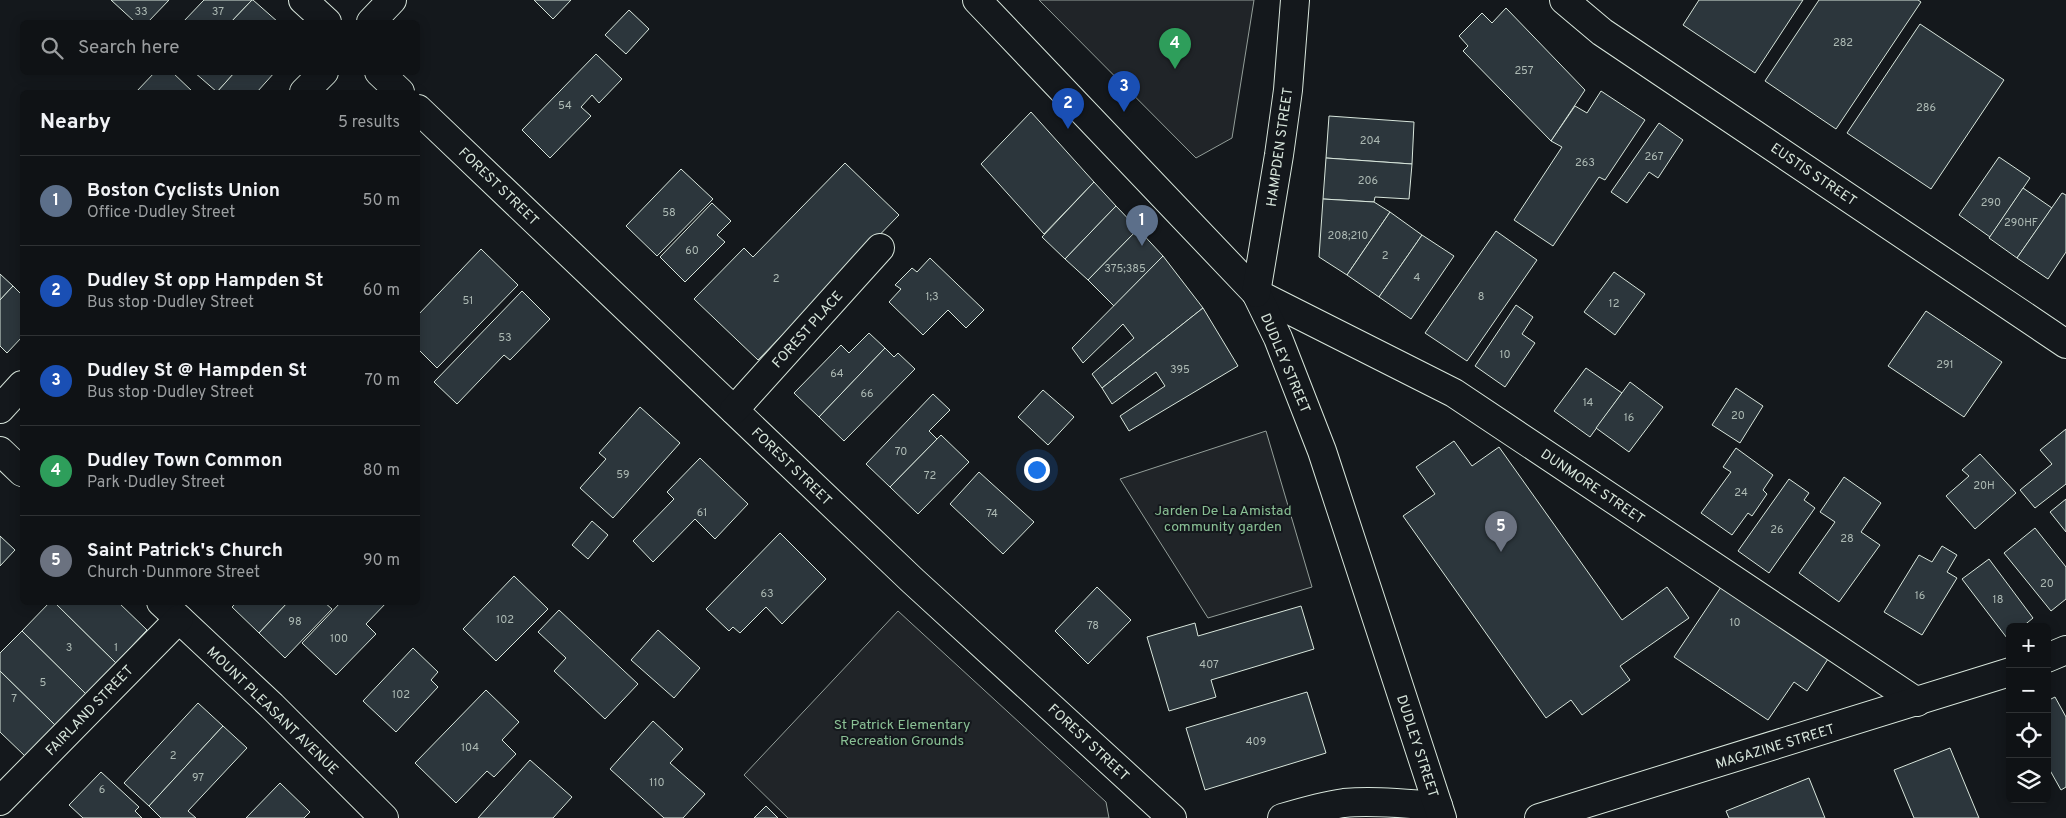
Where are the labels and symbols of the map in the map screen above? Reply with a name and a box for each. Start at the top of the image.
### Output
house number: 33 [134,5,148,19]
house number: 37 [212,5,224,19]
pin: 4 [1159,28,1191,69]
house number: 282 [1833,36,1853,50]
house number: 257 [1514,64,1534,78]
pin: 3 [1108,71,1140,112]
street label: HAMPDEN STREET [1264,87,1297,208]
pin: 2 [1052,88,1084,129]
house number: 54 [558,99,572,113]
house number: 286 [1916,101,1936,115]
house number: 204 [1360,134,1380,148]
street label: EUSTIS STREET [1767,140,1859,210]
street label: FOREST STREET [454,145,542,230]
house number: 267 [1645,150,1664,164]
house number: 263 [1575,156,1595,170]
house number: 206 [1358,174,1378,188]
house number: 290 [1981,196,2001,210]
pin: 1 [1126,205,1158,246]
house number: 58 [662,206,676,220]
house number: 290HF [2004,216,2038,230]
house number: 208;210 [1328,229,1368,243]
house number: 60 [685,244,699,258]
house number: 2 [1382,249,1388,263]
house number: 375;385 [1104,262,1146,276]
house number: 4 [1414,271,1421,285]
house number: 2 [773,272,779,286]
street label: FOREST PLACE [769,288,847,372]
house number: 1;3 [925,290,939,304]
house number: 8 [1478,290,1484,304]
house number: 51 [463,294,473,308]
house number: 12 [1609,297,1619,311]
street label: DUDLEY STREET [1256,311,1313,416]
house number: 53 [498,331,512,345]
house number: 10 [1499,348,1511,362]
house number: 291 [1936,358,1954,372]
house number: 395 [1170,363,1190,377]
house number: 64 [830,367,844,381]
house number: 66 [860,387,874,401]
house number: 14 [1583,396,1594,410]
house number: 20 [1731,409,1745,423]
house number: 16 [1624,411,1634,425]
street label: FOREST STREET [747,425,835,510]
house number: 70 [895,445,907,459]
street label: DUNMORE STREET [1537,446,1647,528]
your location [1024,457,1050,483]
house number: 59 [616,468,630,482]
house number: 72 [924,469,936,483]
house number: 20H [1973,479,1995,493]
house number: 24 [1734,486,1748,500]
park label: Jarden De La Amistad community garden [1154,503,1292,536]
house number: 61 [697,506,707,520]
house number: 74 [986,507,998,521]
pin: 5 [1485,511,1517,552]
house number: 26 [1770,523,1784,537]
house number: 28 [1840,532,1854,546]
house number: 20 [2040,577,2054,591]
house number: 63 [760,587,774,601]
house number: 16 [1915,589,1925,603]
house number: 18 [1993,593,2003,607]
house number: 102 [496,613,514,627]
house number: 98 [288,615,302,629]
house number: 10 [1729,616,1741,630]
house number: 78 [1087,619,1099,633]
house number: 100 [330,632,348,646]
house number: 3 [66,641,72,655]
house number: 1 [114,641,118,655]
street label: MOUNT PLEASANT AVENUE [202,644,341,779]
house number: 407 [1199,658,1219,672]
street label: FAIRLAND STREET [43,662,137,760]
house number: 5 [40,676,47,690]
house number: 102 [392,688,410,702]
house number: 7 [11,692,17,706]
street label: DUDLEY STREET [1392,693,1441,800]
street label: FOREST STREET [1044,701,1132,785]
park label: St Patrick Elementary Recreation Grounds [834,717,970,750]
street label: MAGAZINE STREET [1714,721,1837,774]
house number: 409 [1246,735,1266,749]
house number: 104 [461,741,479,755]
house number: 2 [170,749,176,763]
house number: 97 [192,771,204,785]
house number: 110 [649,776,665,790]
house number: 6 [99,783,105,797]

